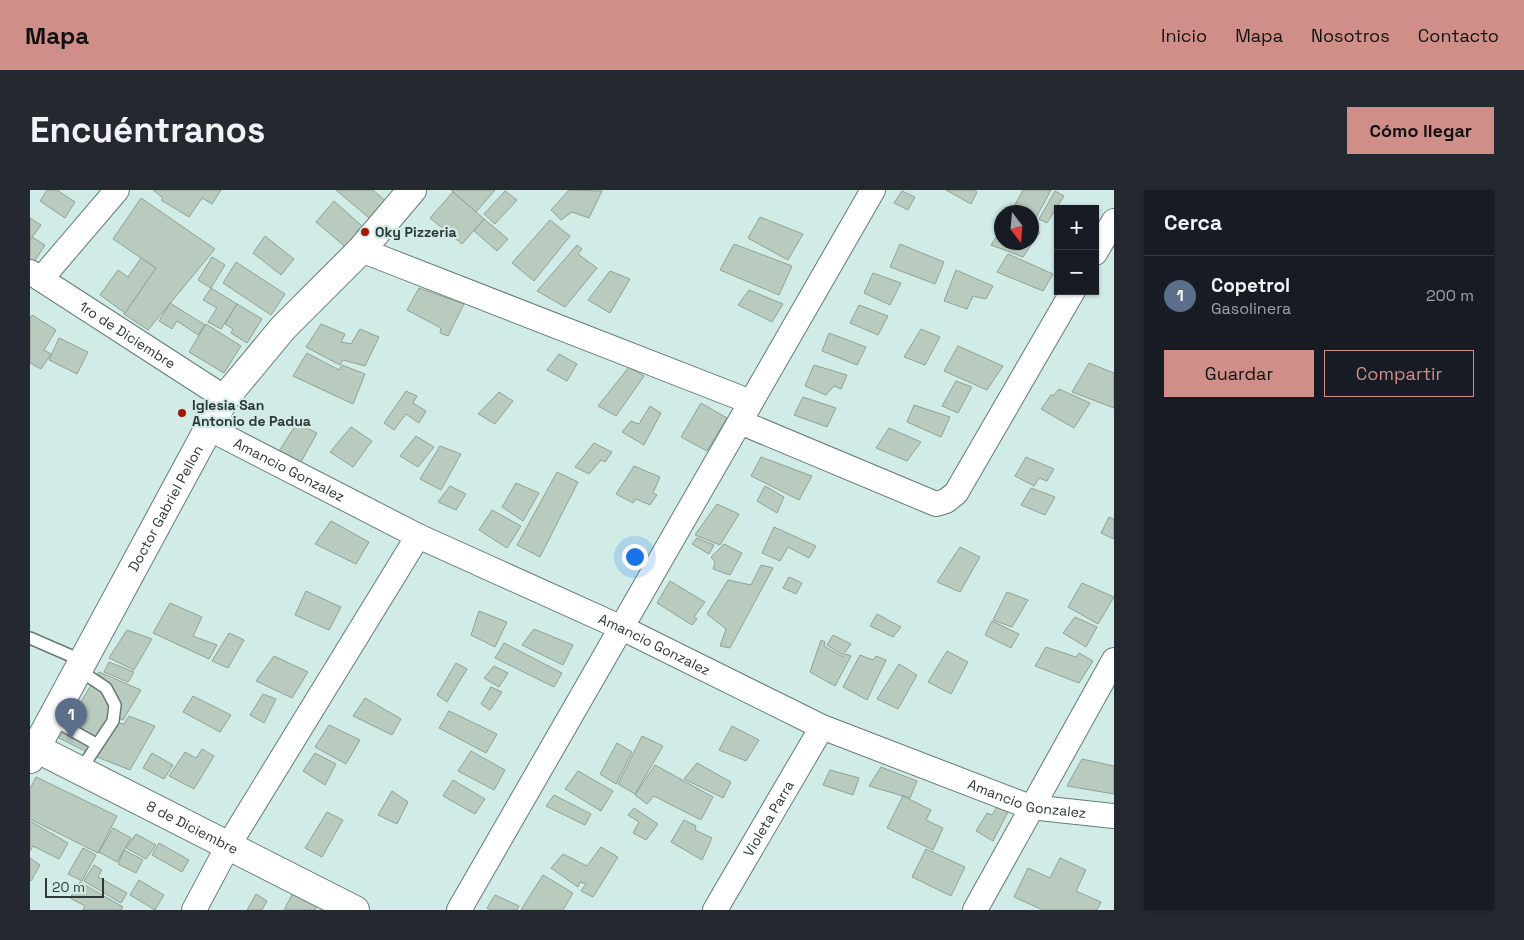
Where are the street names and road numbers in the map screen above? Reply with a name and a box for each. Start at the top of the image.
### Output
street label: 1ro de Diciembre [76,297,179,373]
street label: Amancio Gonzalez [231,434,348,506]
street label: Doctor Gabriel Pellon [124,442,207,574]
street label: Amancio Gonzalez [596,610,713,679]
street label: Amancio Gonzalez [965,775,1087,822]
street label: Violeta Parra [739,777,798,860]
street label: 8 de Diciembre [143,797,241,858]

